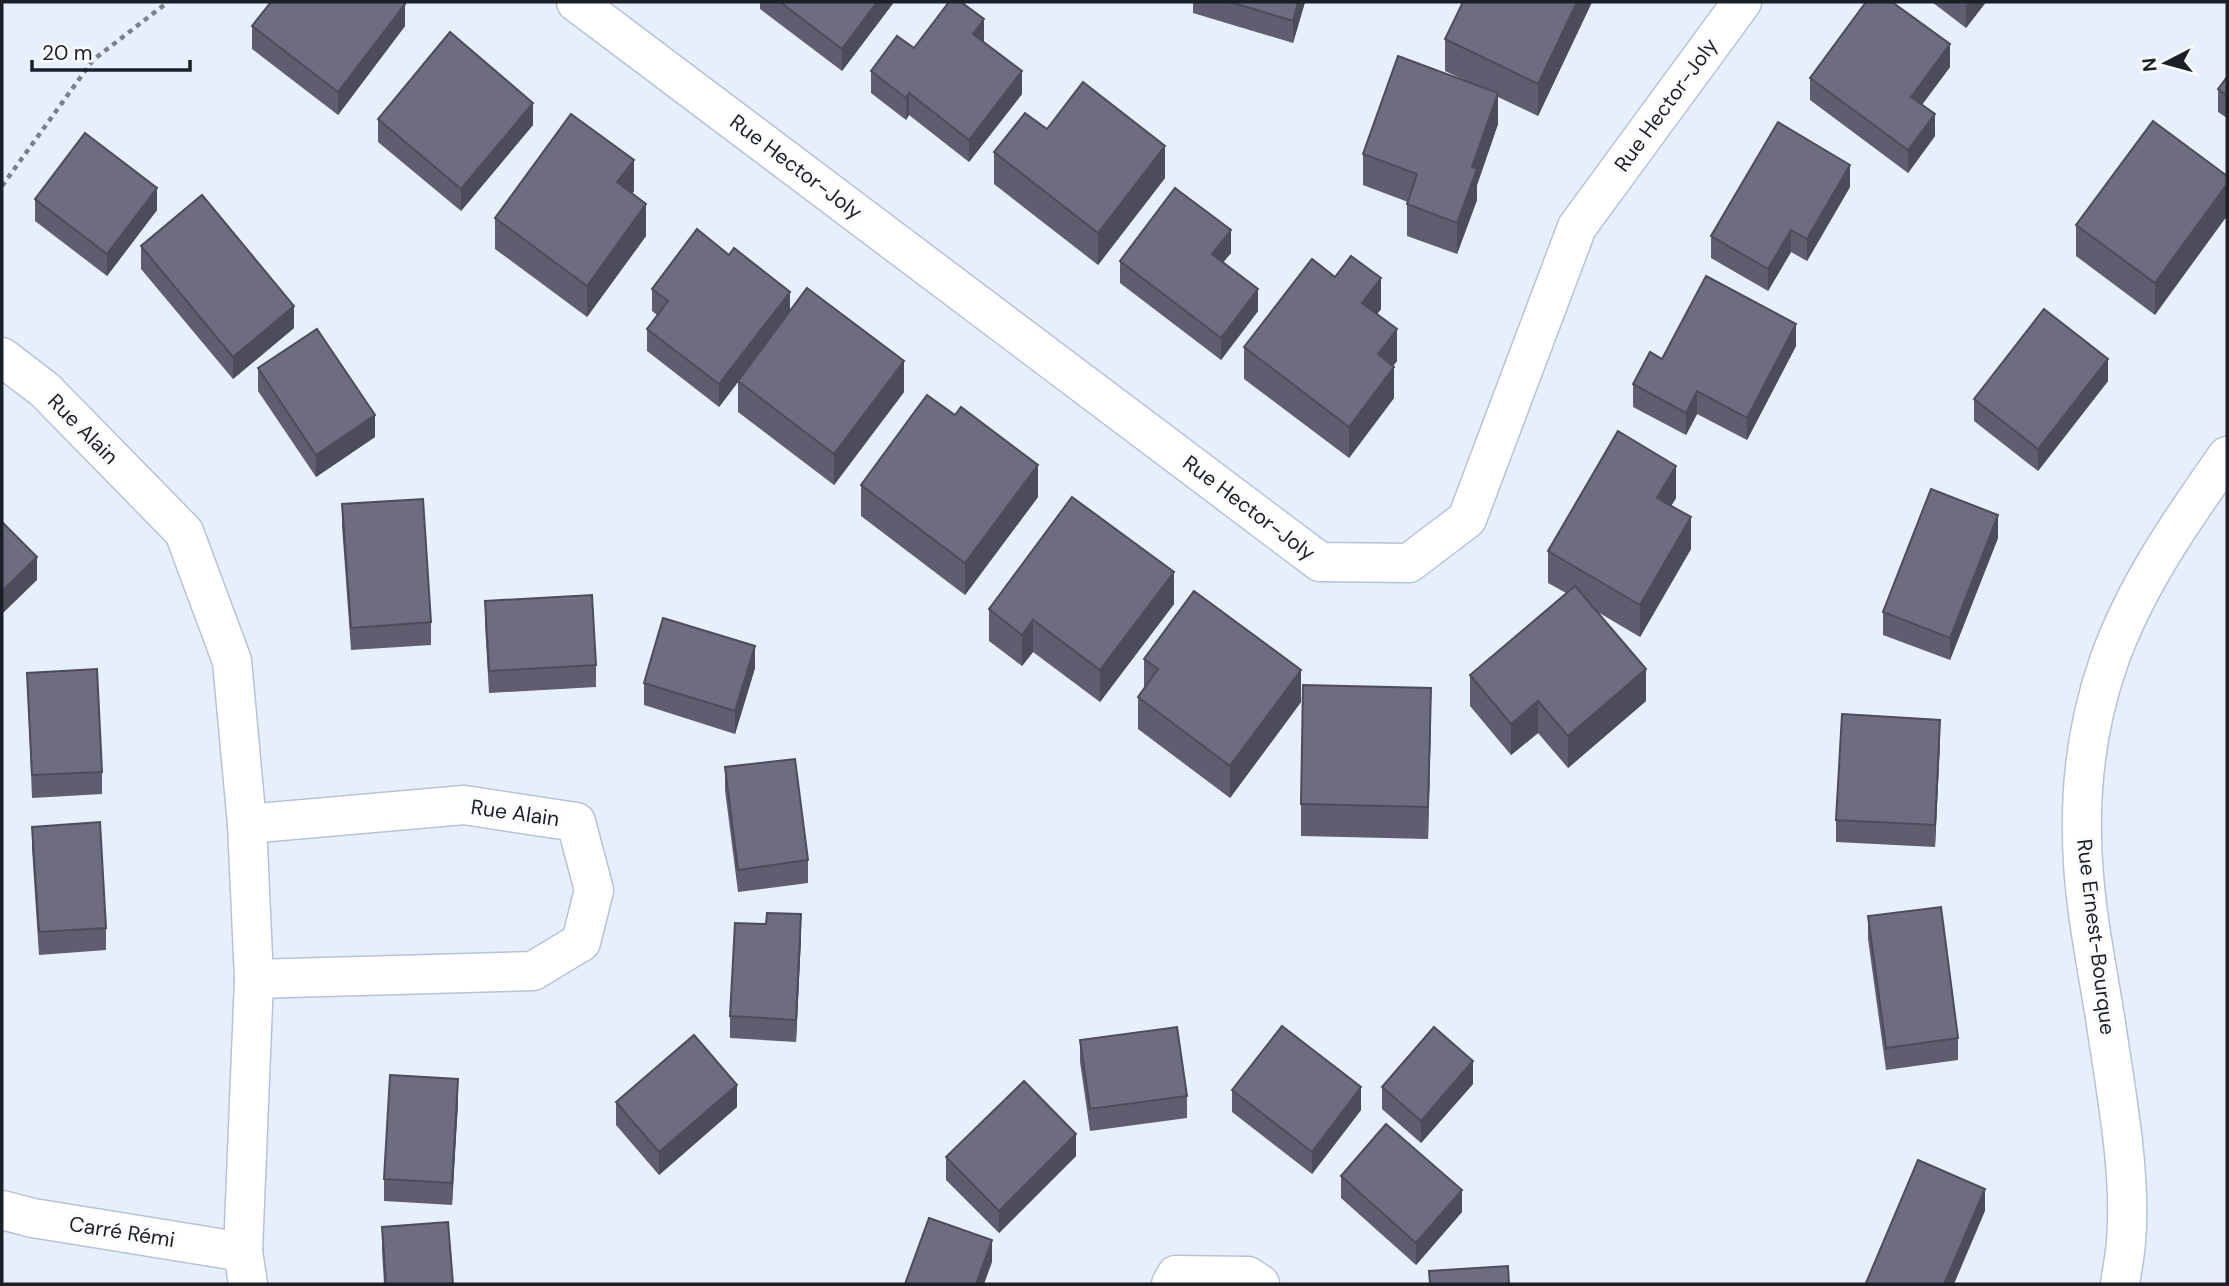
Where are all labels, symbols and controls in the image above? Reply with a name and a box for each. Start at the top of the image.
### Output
scale bar [32,28,189,72]
north arrow [2131,28,2201,98]
street label: Rue Hector-Joly [1608,32,1724,177]
text: 20 m [42,39,93,67]
text: N [2136,57,2163,73]
street label: Rue Hector-Joly [724,108,868,226]
street label: Rue Alain [42,388,124,470]
street label: Rue Hector-Joly [1177,449,1321,567]
street label: Rue Alain [469,793,561,833]
street label: Rue Ernest-Bourque [2070,838,2122,1037]
street label: Carré Rémi [67,1210,177,1254]

